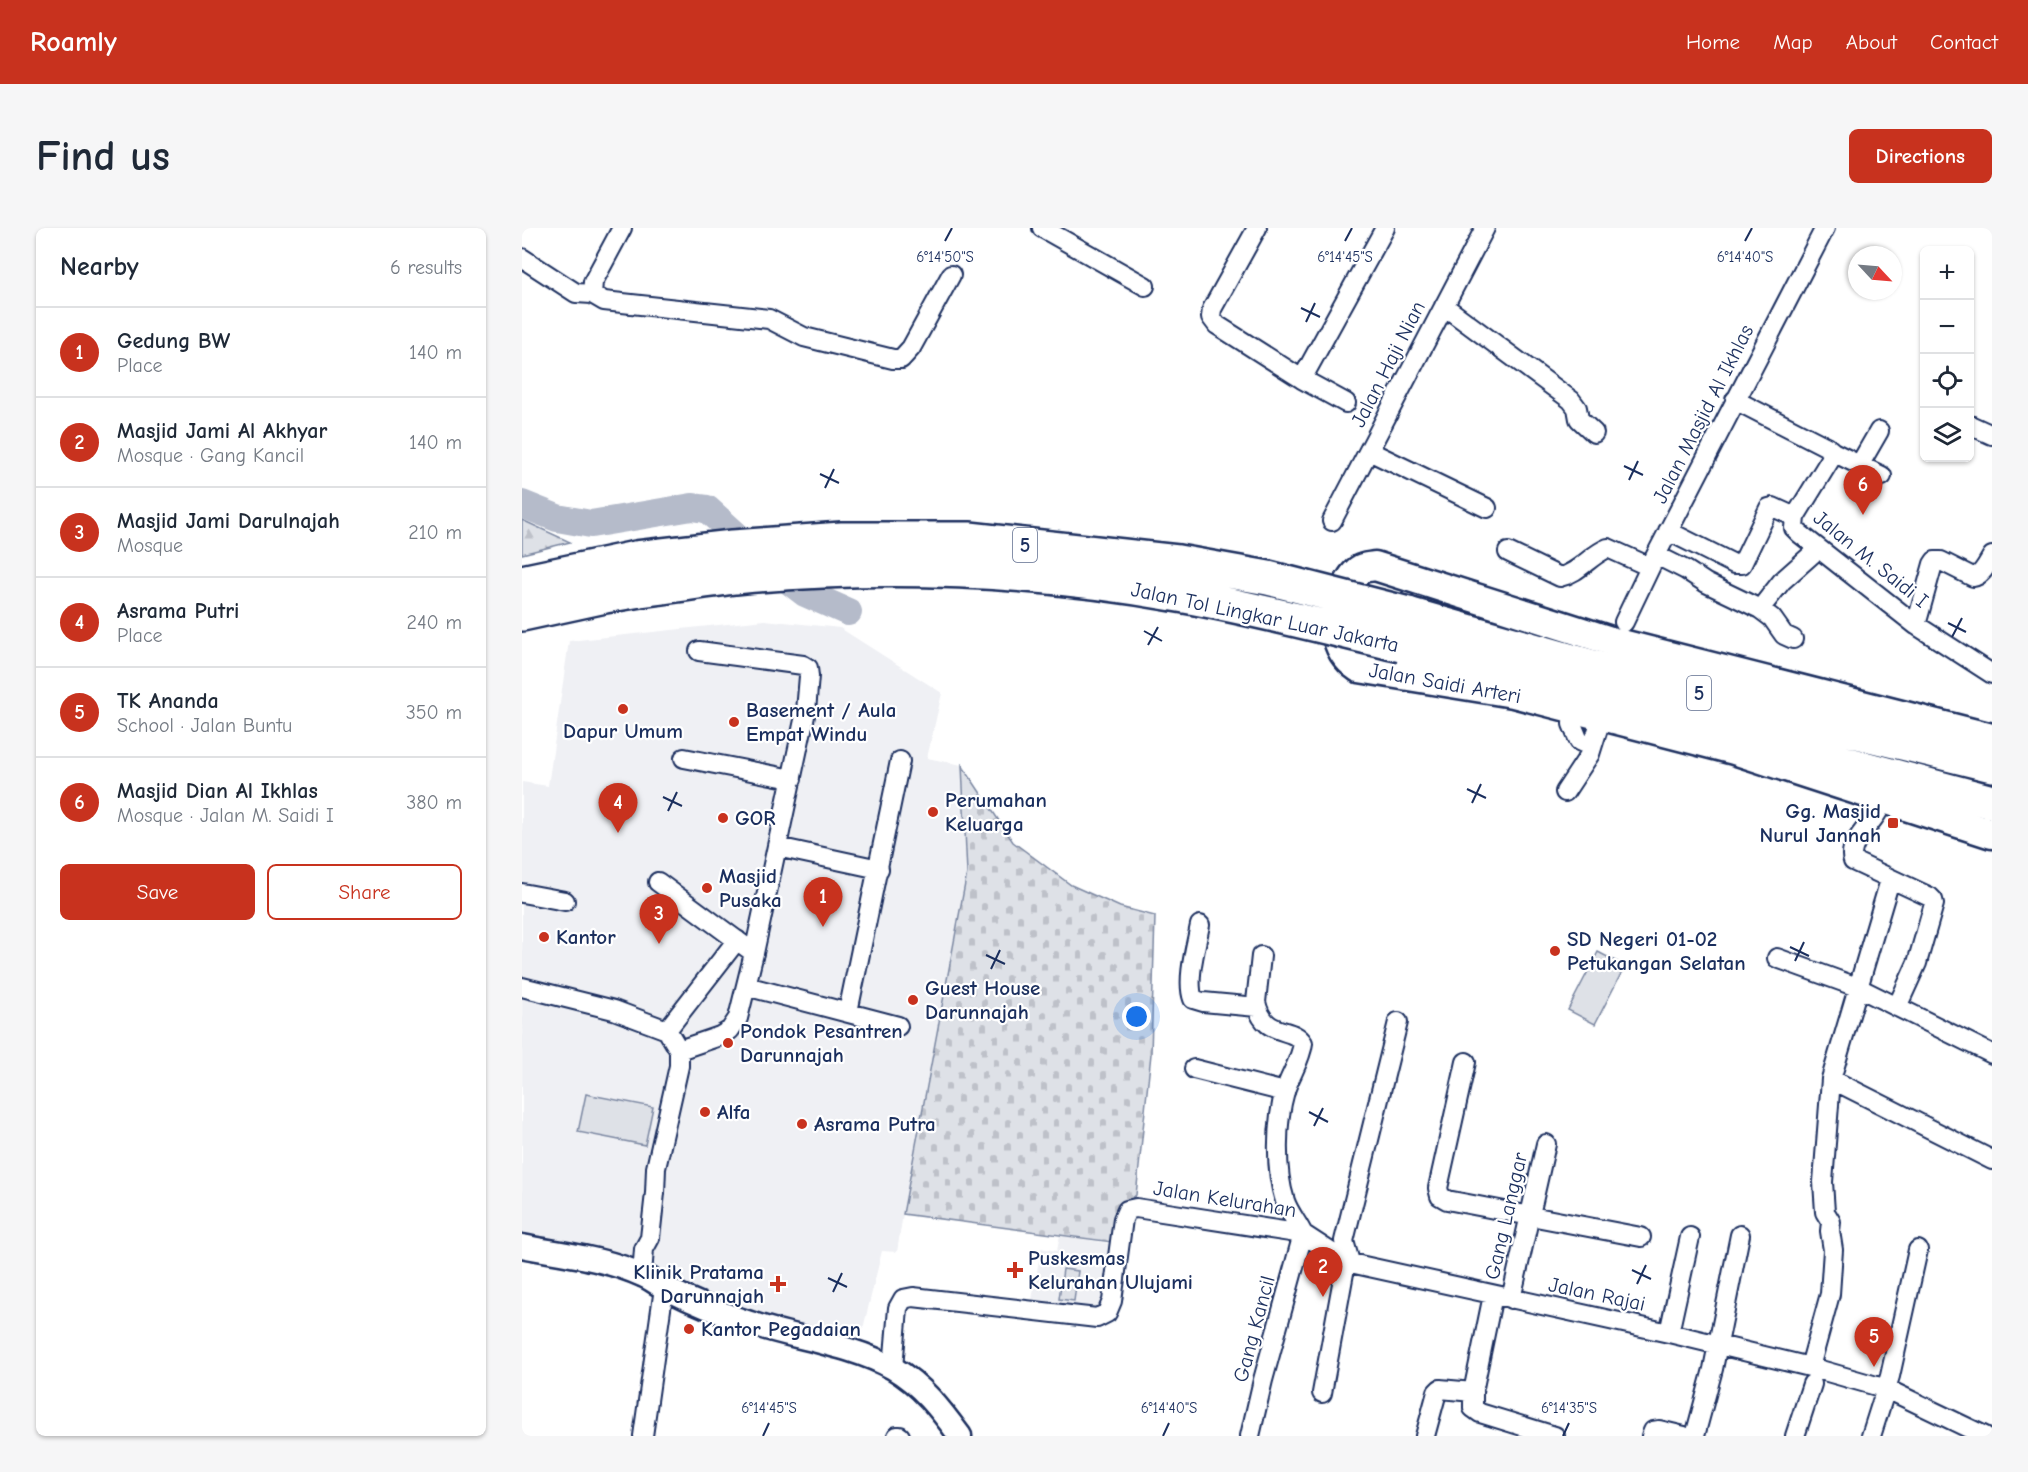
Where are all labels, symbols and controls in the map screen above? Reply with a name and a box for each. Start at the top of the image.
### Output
text: Roamly [30,26,117,58]
text: Home [1686,30,1740,54]
text: Map [1773,30,1813,54]
text: About [1846,30,1897,54]
text: Contact [1930,30,1998,54]
button: Directions [1849,129,1992,183]
text: Find us [36,132,170,181]
north arrow [1848,246,1902,300]
map controls [1920,246,1974,462]
button: + [1920,246,1974,300]
text: 6°14'50"S [916,248,974,266]
text: 6°14'45"S [1317,248,1373,266]
text: 6°14'40"S [1717,248,1773,266]
text: Nearby [60,252,139,282]
text: 6 results [390,256,462,279]
street label: Jalan Haji Nian [1346,297,1430,431]
button: − [1920,300,1974,354]
street label: Jalan Masjid Al Ikhlas [1648,321,1758,507]
text: Gedung BW [117,328,230,354]
text: 1 [76,341,83,364]
text: 140 m [409,341,462,364]
text: Place [117,354,163,377]
button: locate [1920,354,1974,408]
button: layers [1920,408,1974,462]
text: Masjid Jami Al Akhyar [117,418,327,444]
text: 2 [75,431,84,454]
text: 140 m [409,431,462,454]
text: Mosque · Gang Kancil [117,444,304,467]
pin: 6 [1844,466,1882,515]
street label: Jalan M. Saidi I [1809,505,1933,613]
text: Masjid Jami Darulnajah [117,508,340,534]
text: 3 [75,521,84,544]
text: 210 m [408,521,462,544]
road number: 5 [1013,528,1037,562]
text: Mosque [117,534,183,557]
street label: Jalan Tol Lingkar Luar Jakarta [1129,577,1401,657]
text: Asrama Putri [117,598,239,624]
text: 4 [75,611,84,634]
text: 240 m [407,611,462,634]
text: Place [117,624,163,647]
street label: Jalan Saidi Arteri [1367,658,1523,708]
road number: 5 [1687,676,1711,710]
text: TK Ananda [117,688,219,714]
place label: Basement / Aula Empat Windu [746,698,896,746]
text: 5 [74,701,85,724]
text: 350 m [406,701,462,724]
marker: Dapur Umum [616,702,630,716]
text: School · Jalan Buntu [117,714,292,737]
marker: Basement / Aula Empat Windu [727,715,741,729]
place label: Dapur Umum [563,719,683,743]
text: Masjid Dian Al Ikhlas [117,778,318,804]
pin: 4 [598,784,638,833]
place label: Perumahan Keluarga [945,788,1047,836]
text: 6 [74,791,85,814]
text: 380 m [406,791,462,814]
place label: Gg. Masjid Nurul Jannah [1760,799,1881,847]
text: Mosque · Jalan M. Saidi I [117,804,334,827]
marker: Perumahan Keluarga [926,805,940,819]
place label: GOR [735,806,775,830]
marker: GOR [716,811,730,825]
marker: Gg. Masjid Nurul Jannah [1886,816,1900,830]
button: Save [60,864,255,920]
button: Share [267,864,462,920]
place label: Masjid Pusaka [719,864,782,912]
pin: 1 [804,878,842,927]
marker: Masjid Pusaka [700,881,714,895]
pin: 3 [640,894,678,944]
place label: Kantor [556,925,616,949]
place label: SD Negeri 01-02 Petukangan Selatan [1567,927,1746,975]
marker: Kantor [537,930,551,944]
marker: SD Negeri 01-02 Petukangan Selatan [1548,944,1562,958]
place label: Guest House Darunnajah [925,976,1040,1024]
marker: Guest House Darunnajah [906,993,920,1007]
your location [1122,1002,1151,1031]
place label: Pondok Pesantren Darunnajah [740,1019,903,1067]
marker: Pondok Pesantren Darunnajah [721,1036,735,1050]
place label: Alfa [717,1100,751,1124]
marker: Alfa [698,1105,712,1119]
place label: Asrama Putra [814,1112,936,1136]
marker: Asrama Putra [795,1117,809,1131]
street label: Gang Langgar [1480,1149,1532,1282]
street label: Jalan Kelurahan [1152,1176,1298,1222]
place label: Puskesmas Kelurahan Ulujami [1028,1246,1193,1294]
pin: 2 [1304,1248,1342,1297]
place label: Klinik Pratama Darunnajah [633,1260,764,1308]
marker: Puskesmas Kelurahan Ulujami [1006,1261,1024,1279]
street label: Jalan Rajai [1546,1272,1648,1316]
street label: Gang Kancil [1228,1273,1280,1385]
marker: Klinik Pratama Darunnajah [769,1275,787,1293]
place label: Kantor Pegadaian [701,1317,861,1341]
pin: 5 [1854,1318,1894,1367]
marker: Kantor Pegadaian [682,1322,696,1336]
text: 6°14'45"S [741,1399,797,1417]
text: 6°14'40"S [1141,1399,1197,1417]
text: 6°14'35"S [1541,1399,1597,1417]

